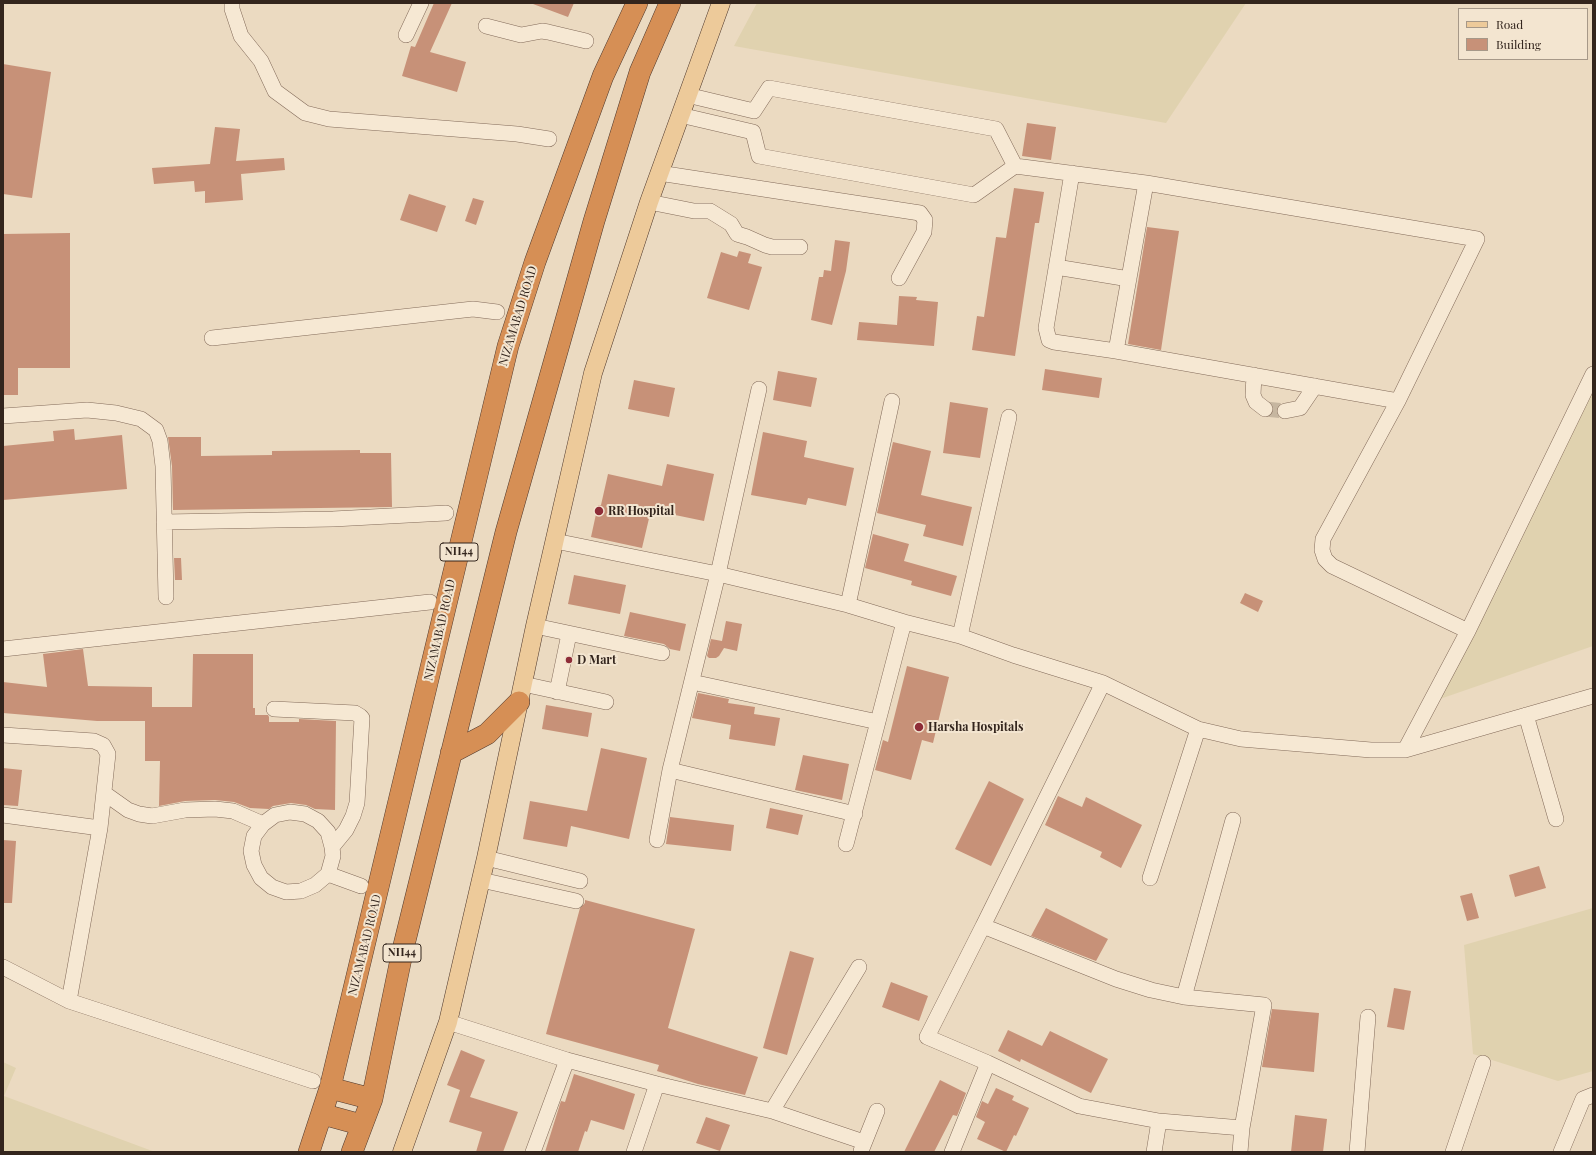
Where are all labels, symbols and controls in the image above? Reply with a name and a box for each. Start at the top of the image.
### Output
legend [1458,8,1588,60]
text: Road [1496,16,1523,32]
text: Building [1496,36,1541,52]
street label: NIZAMABAD ROAD [496,264,540,368]
place label: RR Hospital [608,504,674,518]
marker: RR Hospital [593,505,605,517]
road number: NH44 [440,543,478,561]
street label: NIZAMABAD ROAD [421,578,459,682]
place label: D Mart [577,653,616,667]
marker: D Mart [564,655,574,665]
place label: Harsha Hospitals [928,720,1024,734]
marker: Harsha Hospitals [913,721,925,733]
street label: NIZAMABAD ROAD [345,893,385,997]
road number: NH44 [383,944,421,962]

